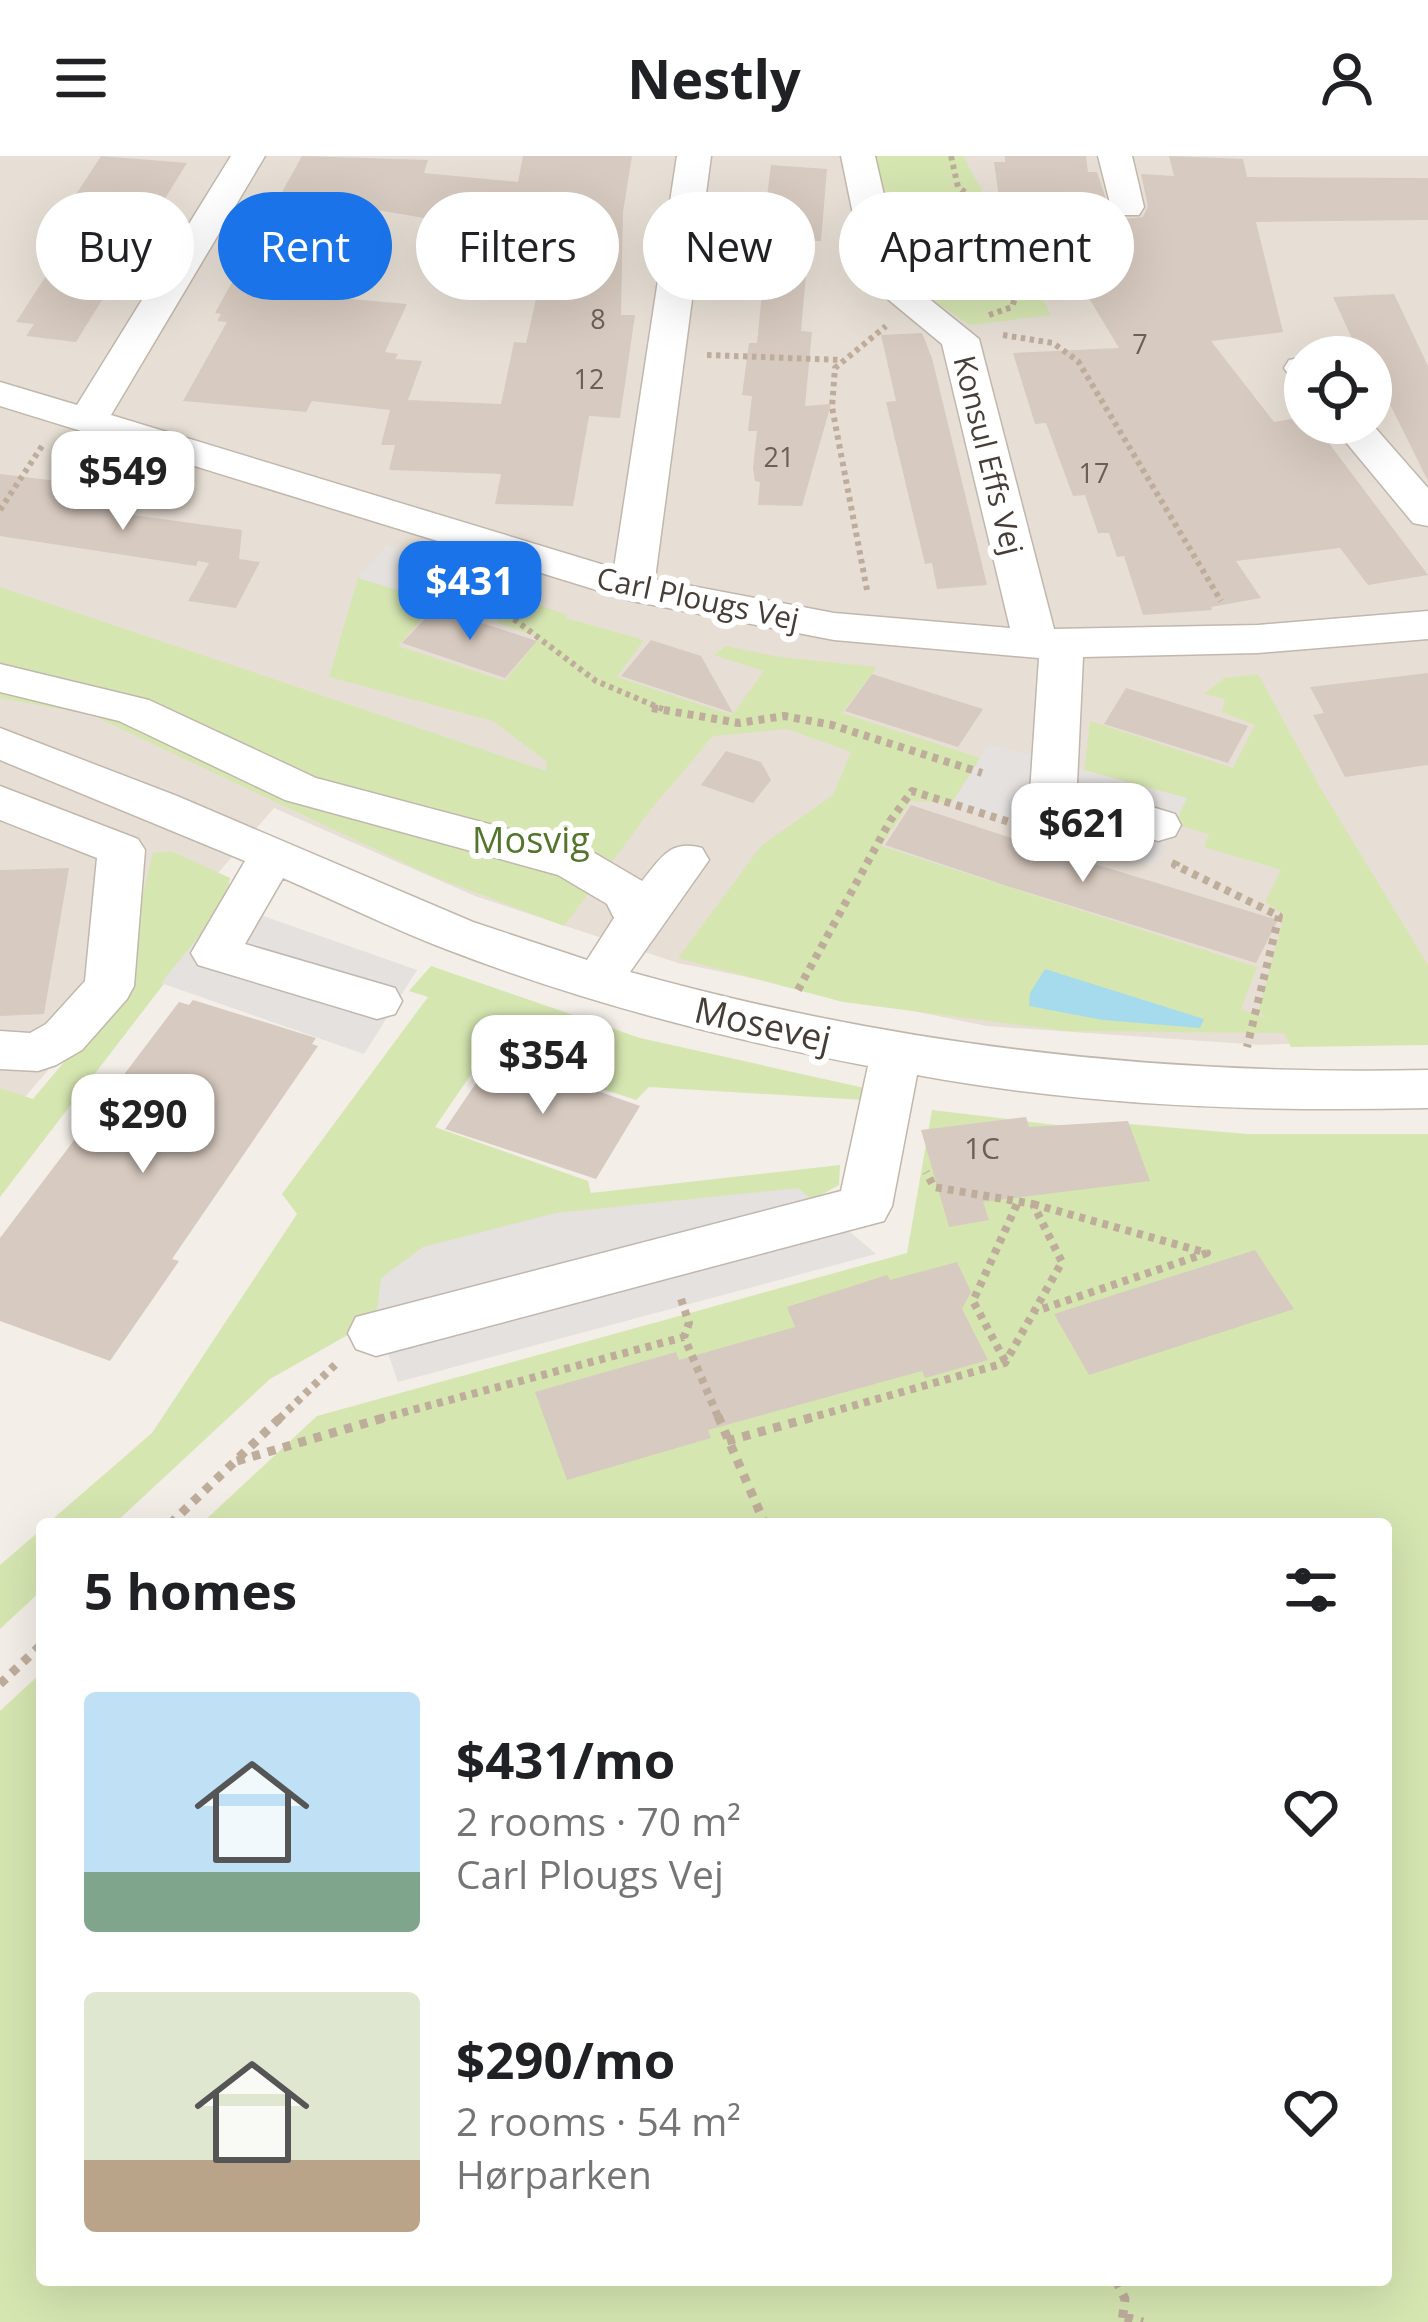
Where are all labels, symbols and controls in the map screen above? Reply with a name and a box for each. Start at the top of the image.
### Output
text: Nestly [627,41,801,115]
icon: menu [48,45,114,111]
icon: person [1314,45,1380,111]
chip: Buy [36,192,194,300]
chip: Rent [218,192,392,300]
chip: Filters [416,192,619,300]
chip: New [643,192,815,300]
chip: Apartment [839,192,1134,300]
house number: 8 [590,300,606,337]
house number: 7 [1132,325,1148,362]
map controls [1284,336,1392,444]
button: locate [1284,336,1392,444]
street label: Konsul Effs Vej [944,351,1034,559]
house number: 12 [574,360,604,397]
pin: $549 [52,431,194,533]
house number: 21 [764,438,794,475]
text: $549 [78,443,168,496]
house number: 17 [1079,454,1109,491]
pin: $431 [399,541,541,643]
text: $431 [425,553,515,606]
street label: Carl Plougs Vej [593,557,803,639]
pin: $621 [1012,783,1154,885]
text: $621 [1038,795,1128,848]
park label: Mosvig [472,815,590,864]
street label: Mosevej [690,985,836,1063]
pin: $354 [472,1015,614,1117]
text: $354 [498,1027,588,1080]
pin: $290 [72,1074,214,1176]
text: $290 [98,1086,188,1139]
house number: 1C [964,1127,1000,1168]
text: 5 homes [84,1555,297,1625]
icon: filters [1278,1557,1344,1623]
text: $431/mo [456,1724,675,1794]
icon: home [180,1740,324,1884]
icon: heart [1278,1779,1344,1845]
text: 2 rooms · 70 m² [456,1794,741,1847]
text: Carl Plougs Vej [456,1847,724,1900]
text: $290/mo [456,2024,675,2094]
icon: home [180,2040,324,2184]
icon: heart [1278,2079,1344,2145]
text: 2 rooms · 54 m² [456,2094,741,2147]
text: Hørparken [456,2147,652,2200]

